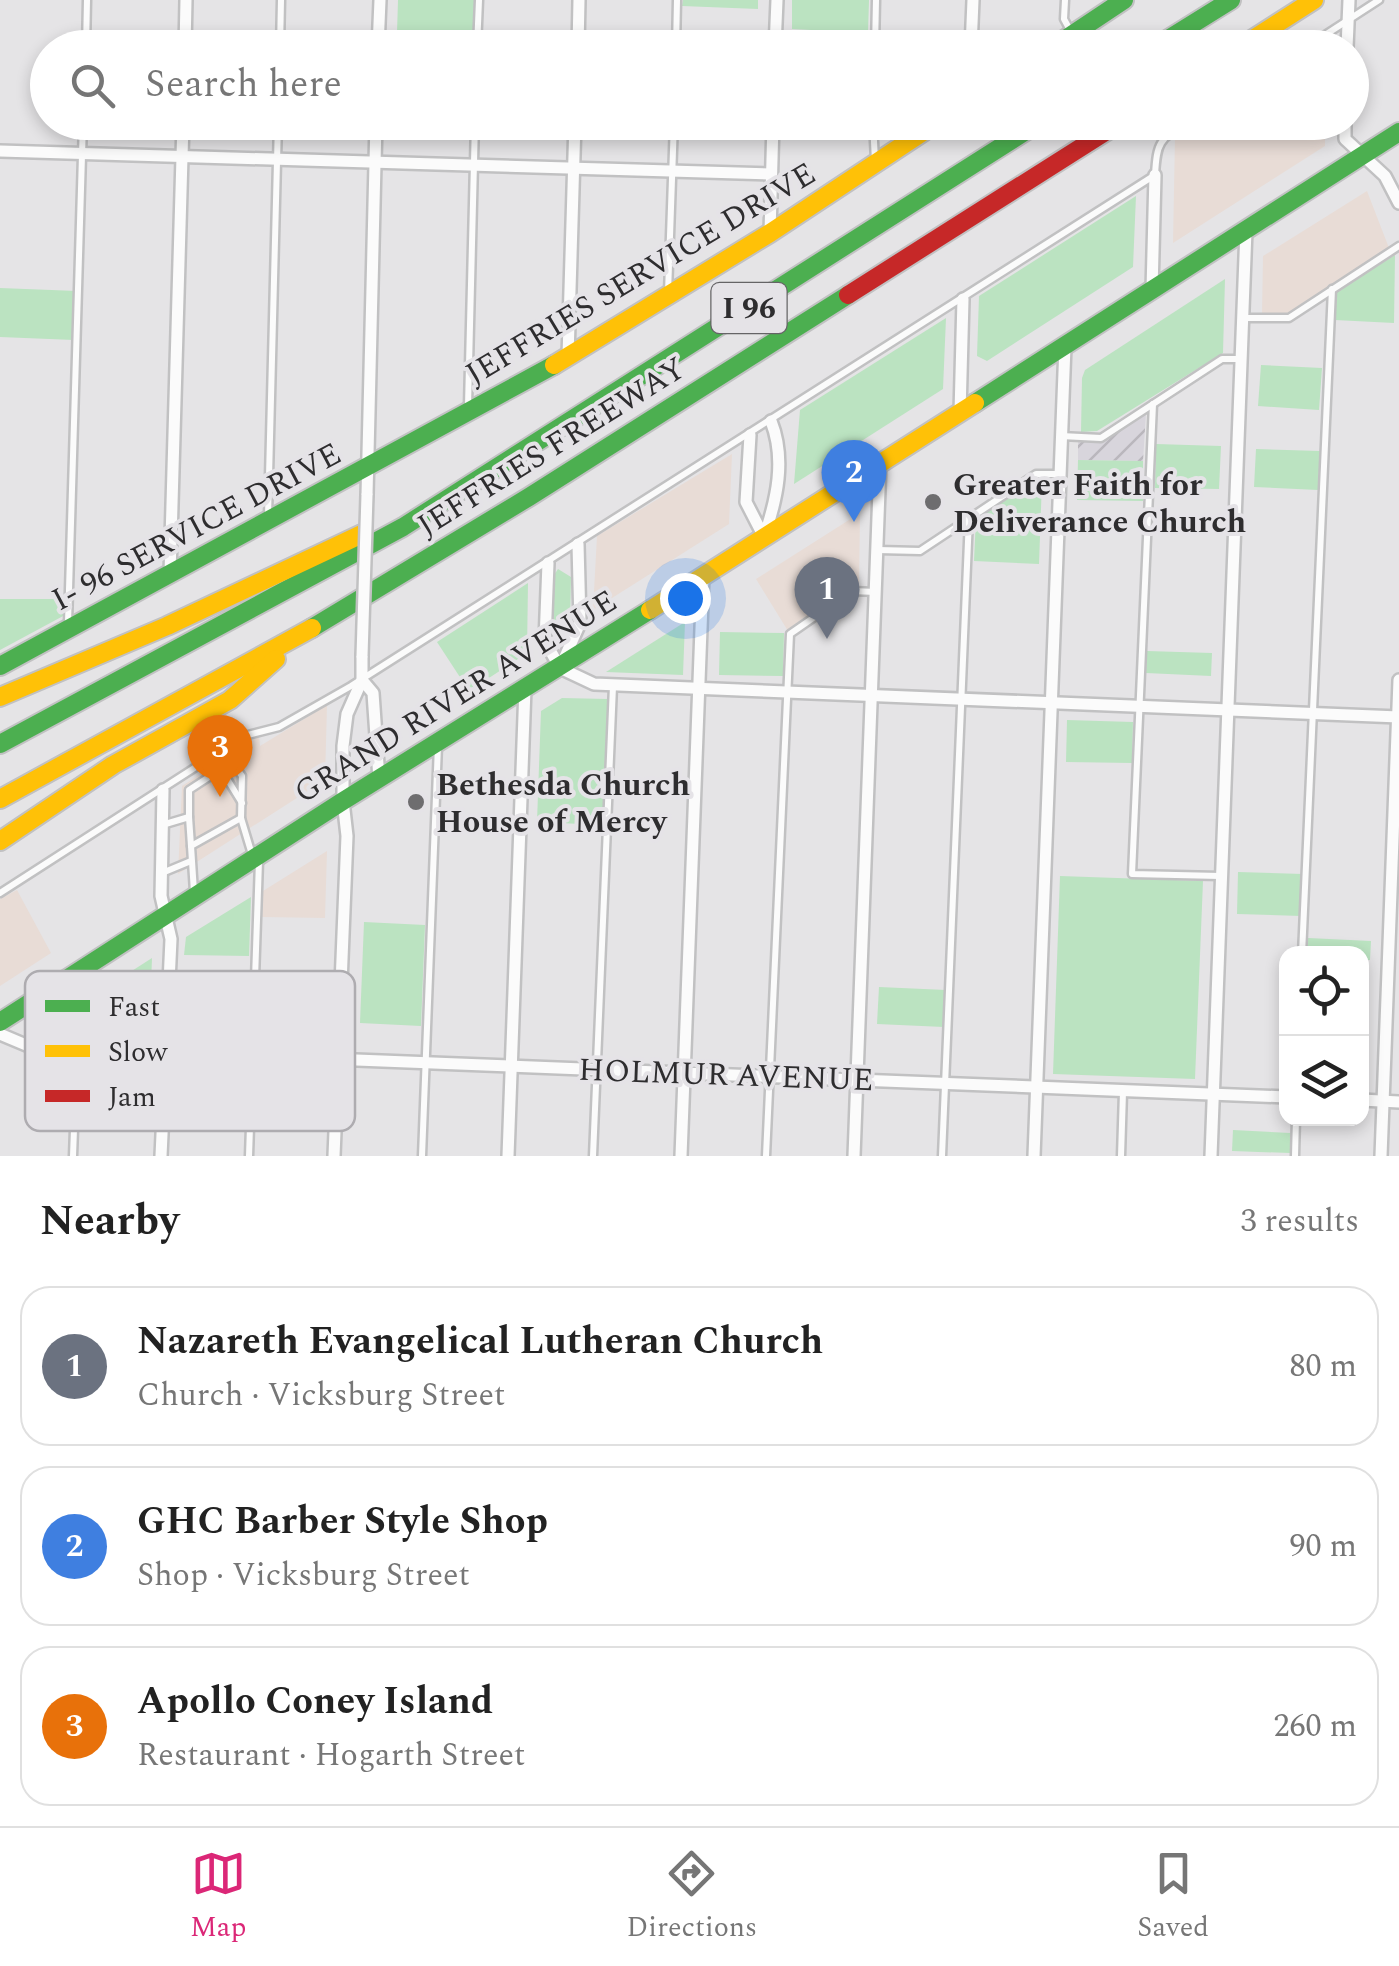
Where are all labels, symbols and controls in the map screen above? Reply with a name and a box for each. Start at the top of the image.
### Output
search box [30,30,1369,140]
text: Search here [145,56,342,114]
icon: search [65,58,120,113]
street label: JEFFRIES SERVICE DRIVE [456,150,825,399]
road number: I 96 [712,283,786,333]
street label: JEFFRIES FREEWAY [408,345,696,550]
street label: I- 96 SERVICE DRIVE [43,430,350,624]
pin: 2 [822,440,886,522]
place label: Greater Faith for Deliverance Church [953,461,1247,547]
marker: Greater Faith for Deliverance Church [922,491,944,513]
pin: 1 [794,556,860,639]
your location [660,573,711,624]
street label: GRAND RIVER AVENUE [285,578,627,817]
pin: 3 [188,714,252,797]
place label: Bethesda Church House of Mercy [436,761,690,847]
marker: Bethesda Church House of Mercy [405,791,427,813]
map controls [1279,946,1369,1126]
button: locate [1279,946,1369,1036]
legend [25,971,355,1131]
text: Fast [108,986,160,1029]
text: Slow [108,1031,168,1074]
button: layers [1279,1036,1369,1126]
street label: HOLMUR AVENUE [577,1046,874,1105]
text: Jam [108,1076,156,1119]
text: Nearby [40,1190,179,1253]
text: 3 results [1240,1197,1359,1246]
text: Nazareth Evangelical Lutheran Church [137,1313,823,1371]
text: 1 [66,1342,83,1391]
text: 80 m [1289,1342,1357,1391]
text: Church · Vicksburg Street [137,1371,505,1420]
text: GHC Barber Style Shop [137,1493,548,1551]
text: 2 [66,1522,83,1571]
text: 90 m [1289,1522,1357,1571]
text: Shop · Vicksburg Street [137,1551,470,1600]
text: Apollo Coney Island [137,1673,493,1731]
text: 3 [66,1702,83,1751]
text: 260 m [1273,1702,1357,1751]
text: Restaurant · Hogarth Street [137,1731,525,1780]
tab: Map [190,1846,246,1949]
tab: Directions [626,1846,757,1949]
tab: Saved [1137,1846,1209,1949]

